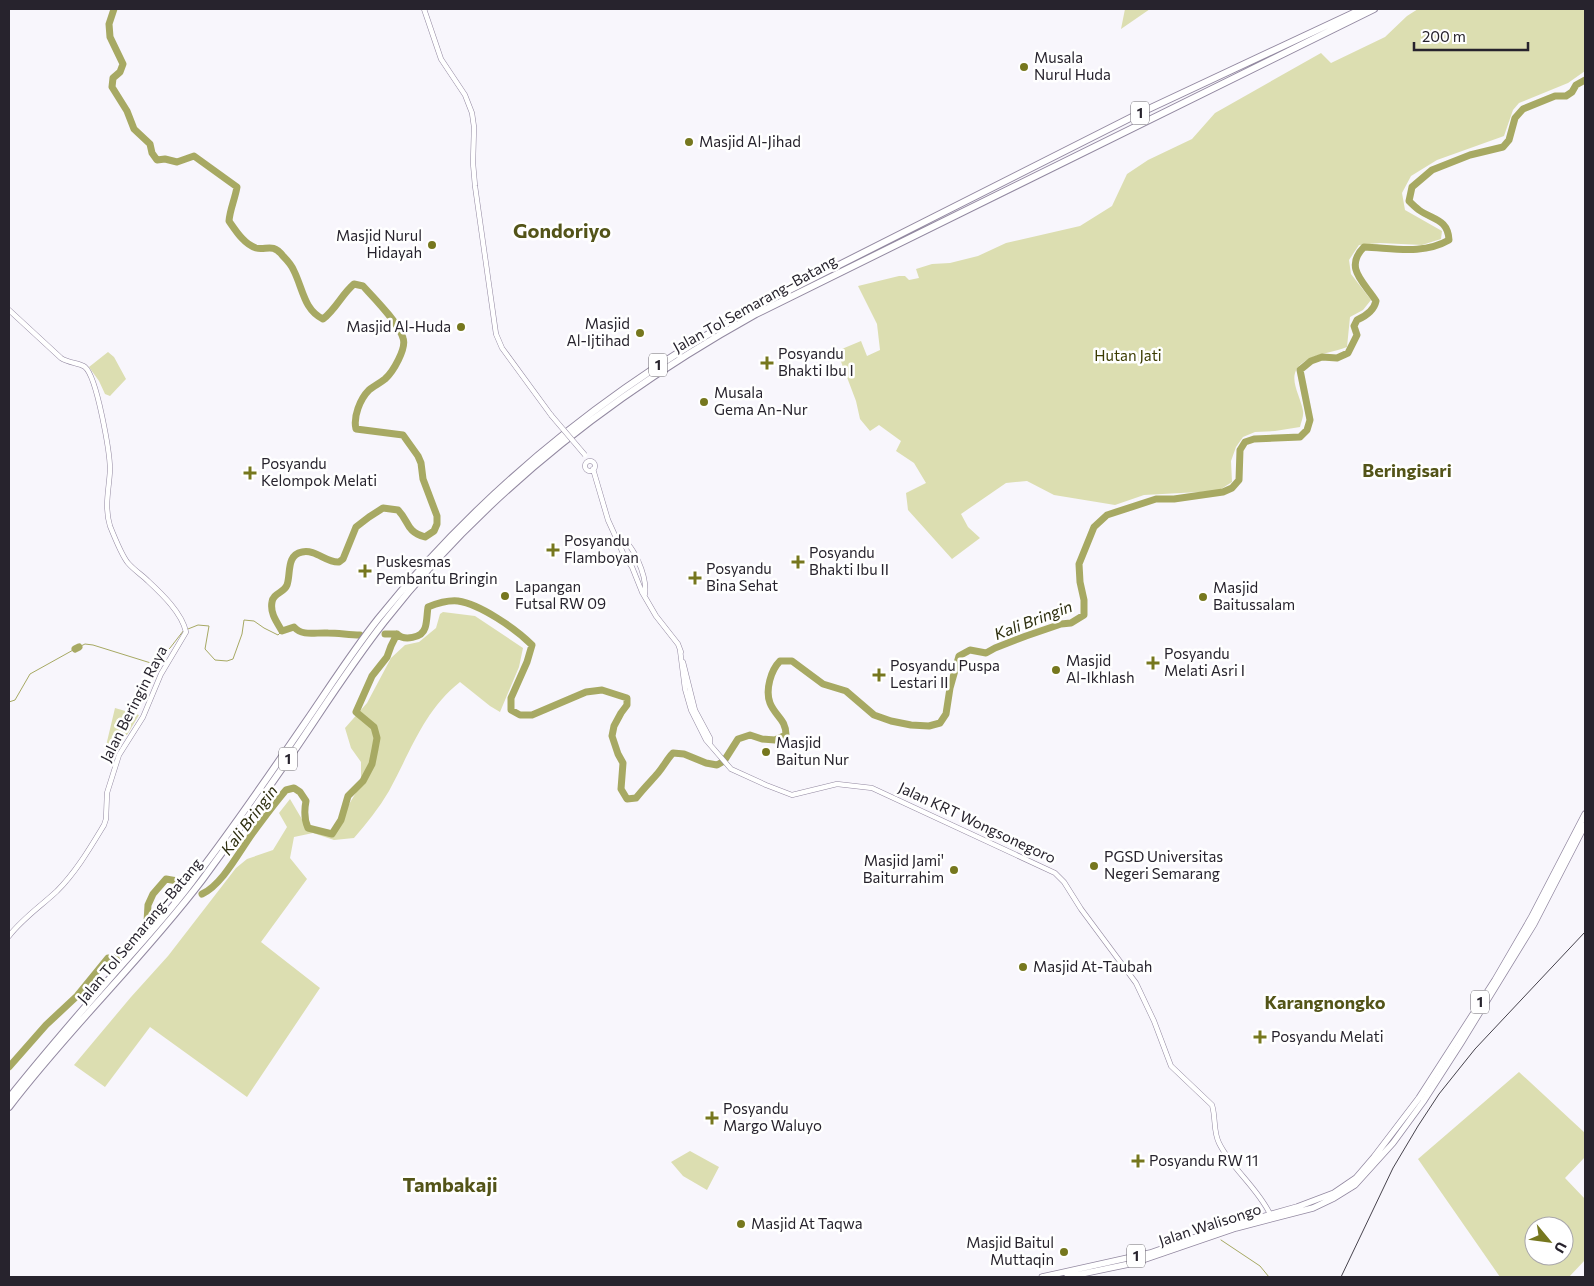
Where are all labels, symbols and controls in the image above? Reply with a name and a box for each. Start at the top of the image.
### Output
scale bar [1414,20,1528,52]
text: 200 m [1422,27,1466,45]
place label: Musala Nurul Huda [1034,48,1111,83]
marker: Musala Nurul Huda [1018,61,1030,73]
road number: 1 [1131,102,1149,125]
place label: Masjid Al-Jihad [699,132,801,150]
marker: Masjid Al-Jihad [683,136,695,148]
district label: Gondoriyo [513,218,611,242]
place label: Masjid Nurul Hidayah [336,226,422,261]
marker: Masjid Nurul Hidayah [426,239,438,251]
street label: Jalan Tol Semarang–Batang [670,251,839,356]
place label: Masjid Al-Ijtihad [566,314,630,349]
place label: Masjid Al-Huda [346,317,451,335]
marker: Masjid Al-Huda [455,321,467,333]
marker: Masjid Al-Ijtihad [634,327,646,339]
place label: Posyandu Bhakti Ibu I [778,344,854,379]
park label: Hutan Jati [1094,346,1162,364]
road number: 1 [649,354,667,376]
marker: Posyandu Bhakti Ibu I [760,356,774,370]
place label: Musala Gema An-Nur [714,383,808,418]
marker: Musala Gema An-Nur [698,396,710,408]
place label: Posyandu Kelompok Melati [261,454,377,489]
district label: Beringisari [1362,459,1452,481]
marker: Posyandu Kelompok Melati [243,466,257,480]
place label: Posyandu Flamboyan [564,531,639,566]
marker: Posyandu Flamboyan [546,543,560,557]
place label: Posyandu Bhakti Ibu II [809,543,889,578]
place label: Puskesmas Pembantu Bringin [376,552,498,587]
marker: Posyandu Bhakti Ibu II [791,555,805,569]
place label: Posyandu Bina Sehat [706,559,778,594]
marker: Puskesmas Pembantu Bringin [358,564,372,578]
marker: Posyandu Bina Sehat [688,571,702,585]
place label: Lapangan Futsal RW 09 [515,577,606,612]
place label: Masjid Baitussalam [1213,578,1295,613]
marker: Lapangan Futsal RW 09 [499,590,511,602]
marker: Masjid Baitussalam [1197,591,1209,603]
water label: Kali Bringin [991,596,1075,643]
street label: Jalan Beringin Raya [96,642,170,765]
place label: Posyandu Melati Asri I [1164,644,1245,679]
place label: Masjid Al-Ikhlash [1066,651,1135,686]
place label: Posyandu Puspa Lestari II [890,656,1000,691]
marker: Posyandu Melati Asri I [1146,656,1160,670]
marker: Masjid Al-Ikhlash [1050,664,1062,676]
marker: Posyandu Puspa Lestari II [872,668,886,682]
place label: Masjid Baitun Nur [776,733,849,768]
marker: Masjid Baitun Nur [760,746,772,758]
road number: 1 [279,748,297,771]
street label: Jalan KRT Wongsonegoro [896,778,1059,867]
water label: Kali Bringin [216,781,281,858]
place label: PGSD Universitas Negeri Semarang [1104,847,1223,882]
place label: Masjid Jami' Baiturrahim [863,851,944,886]
street label: Jalan Tol Semarang–Batang [73,854,205,1007]
marker: PGSD Universitas Negeri Semarang [1088,860,1100,872]
marker: Masjid Jami' Baiturrahim [948,864,960,876]
place label: Masjid At-Taubah [1033,957,1152,975]
marker: Masjid At-Taubah [1017,961,1029,973]
road number: 1 [1471,990,1489,1014]
district label: Karangnongko [1264,991,1386,1013]
place label: Posyandu Melati [1271,1027,1384,1045]
marker: Posyandu Melati [1253,1030,1267,1044]
place label: Posyandu Margo Waluyo [723,1099,822,1134]
marker: Posyandu Margo Waluyo [705,1111,719,1125]
place label: Posyandu RW 11 [1149,1151,1258,1169]
marker: Posyandu RW 11 [1131,1154,1145,1168]
district label: Tambakaji [402,1172,498,1196]
street label: Jalan Walisongo [1156,1199,1263,1249]
place label: Masjid At Taqwa [751,1214,863,1232]
north arrow [1524,1216,1574,1266]
marker: Masjid At Taqwa [735,1218,747,1230]
place label: Masjid Baitul Muttaqin [966,1233,1054,1268]
text: U [1551,1239,1571,1256]
road number: 1 [1127,1244,1145,1268]
marker: Masjid Baitul Muttaqin [1058,1246,1070,1258]

